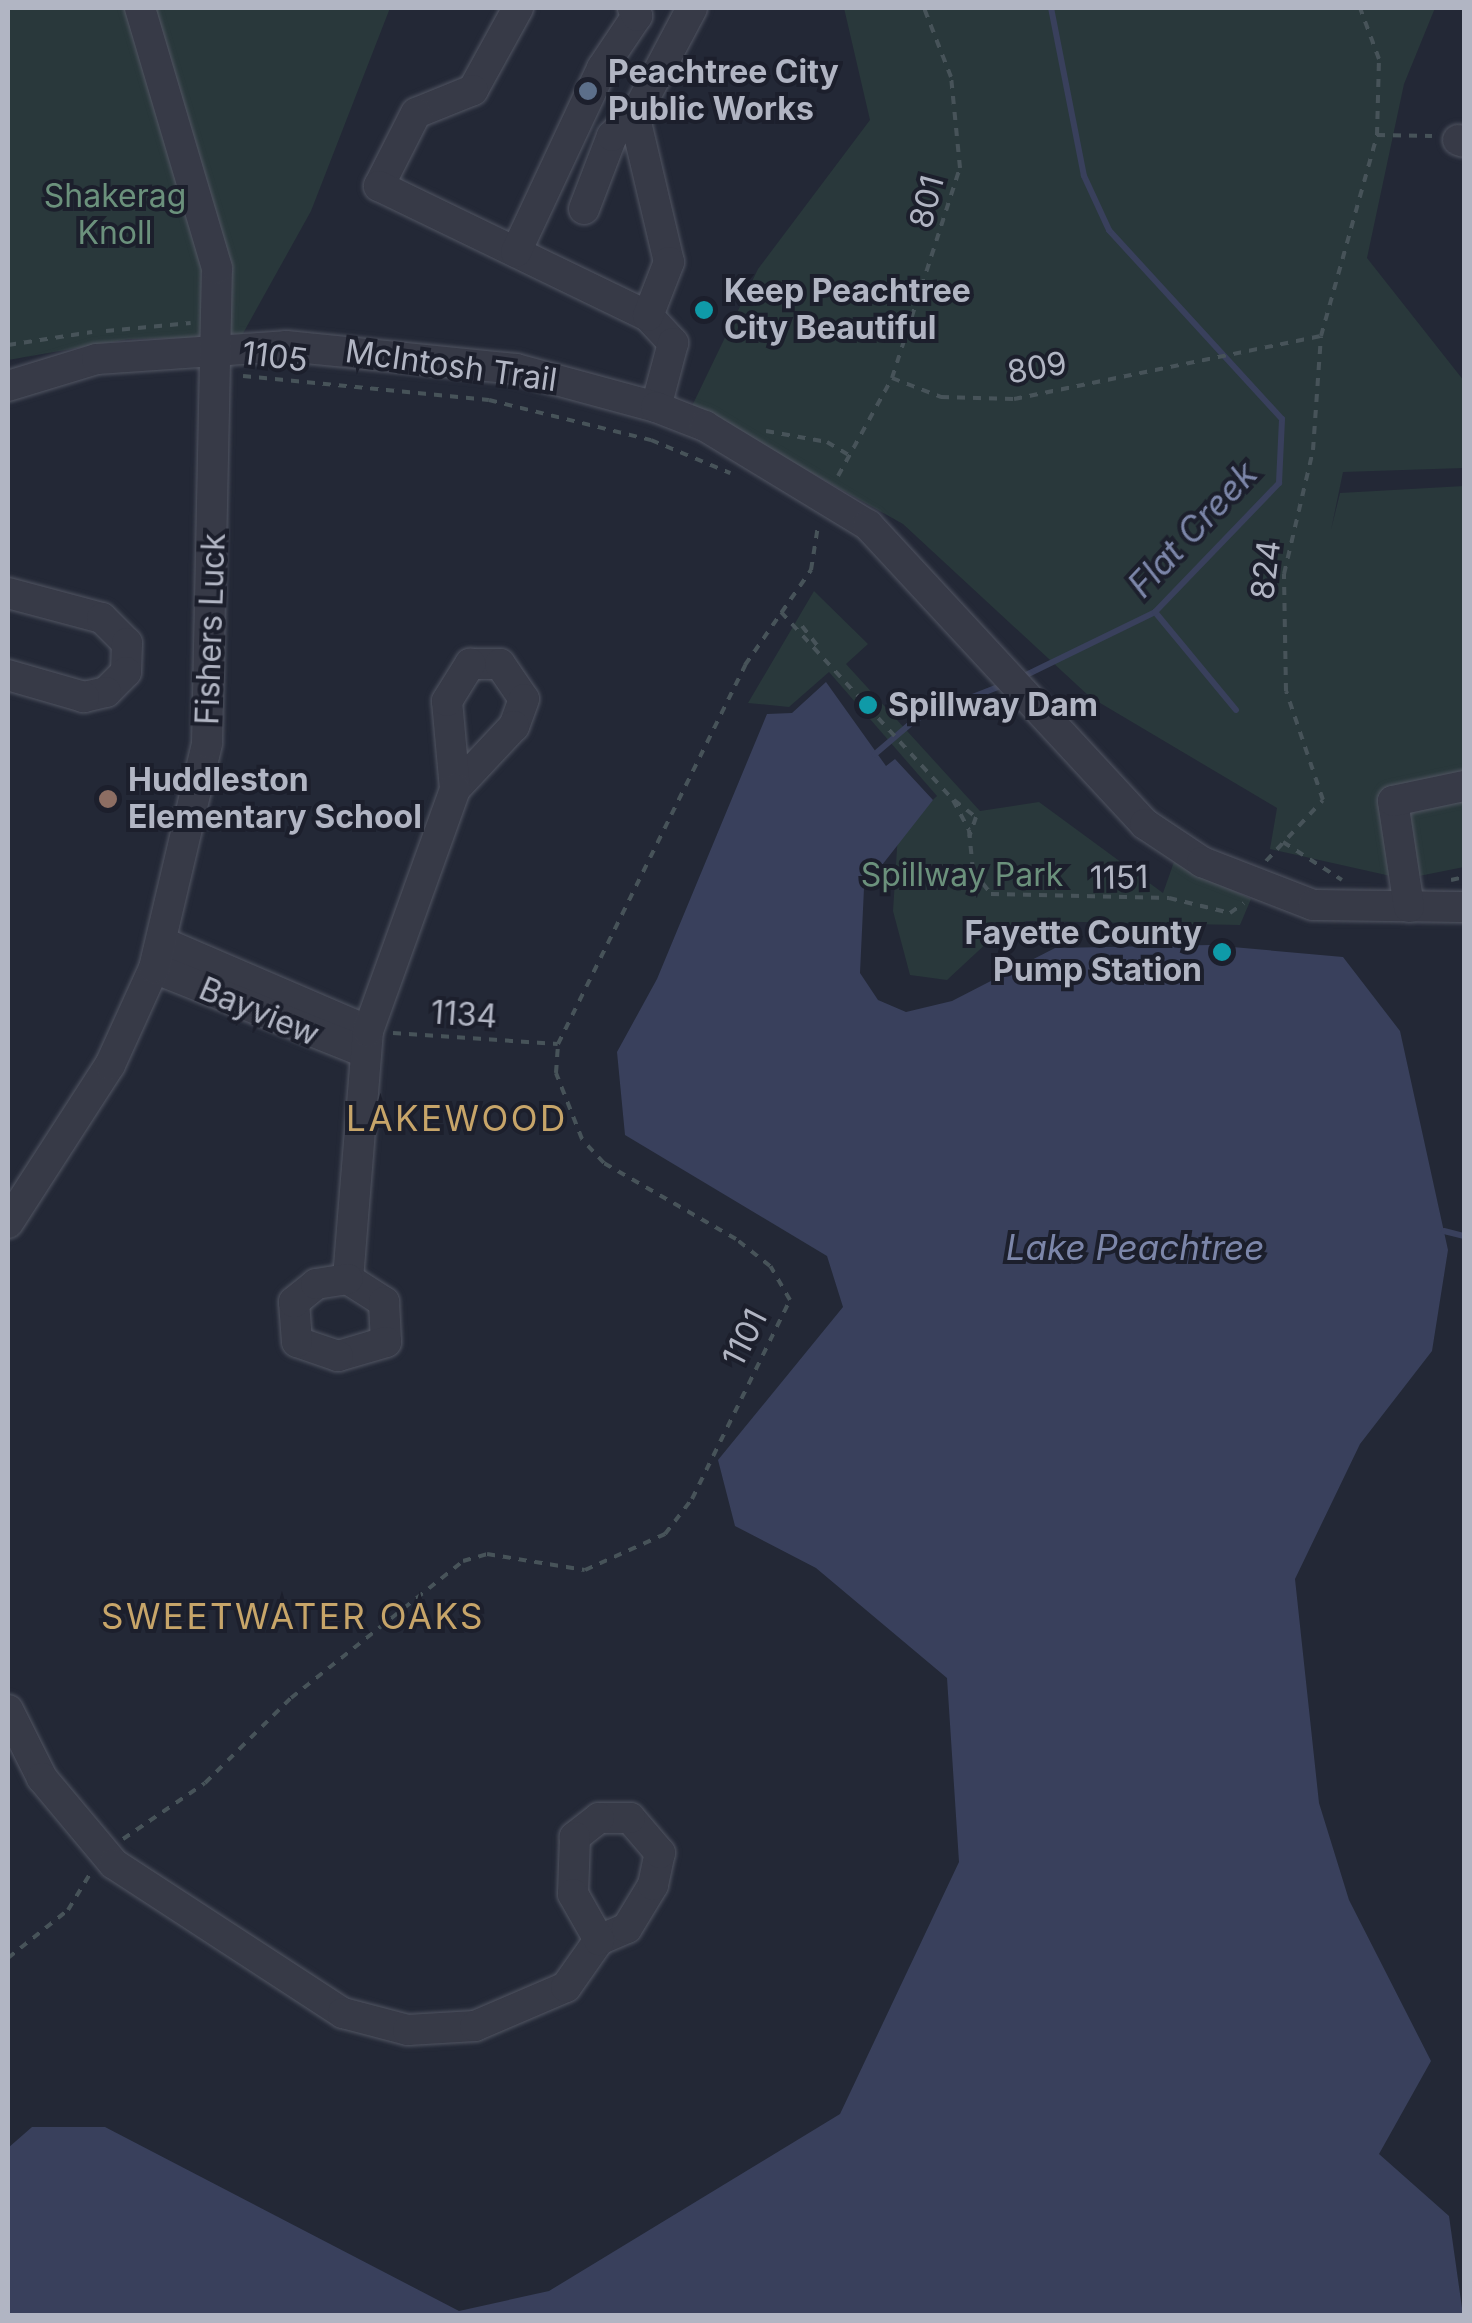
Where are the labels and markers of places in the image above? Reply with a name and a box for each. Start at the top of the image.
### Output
place label: Peachtree City Public Works [608,54,839,129]
marker: Peachtree City Public Works [577,80,599,102]
place label: Keep Peachtree City Beautiful [724,273,971,348]
marker: Keep Peachtree City Beautiful [693,299,715,321]
place label: Spillway Dam [888,686,1098,724]
marker: Spillway Dam [857,694,879,716]
place label: Huddleston Elementary School [128,762,422,837]
marker: Huddleston Elementary School [97,788,119,810]
place label: Fayette County Pump Station [964,915,1202,990]
marker: Fayette County Pump Station [1211,941,1233,963]

